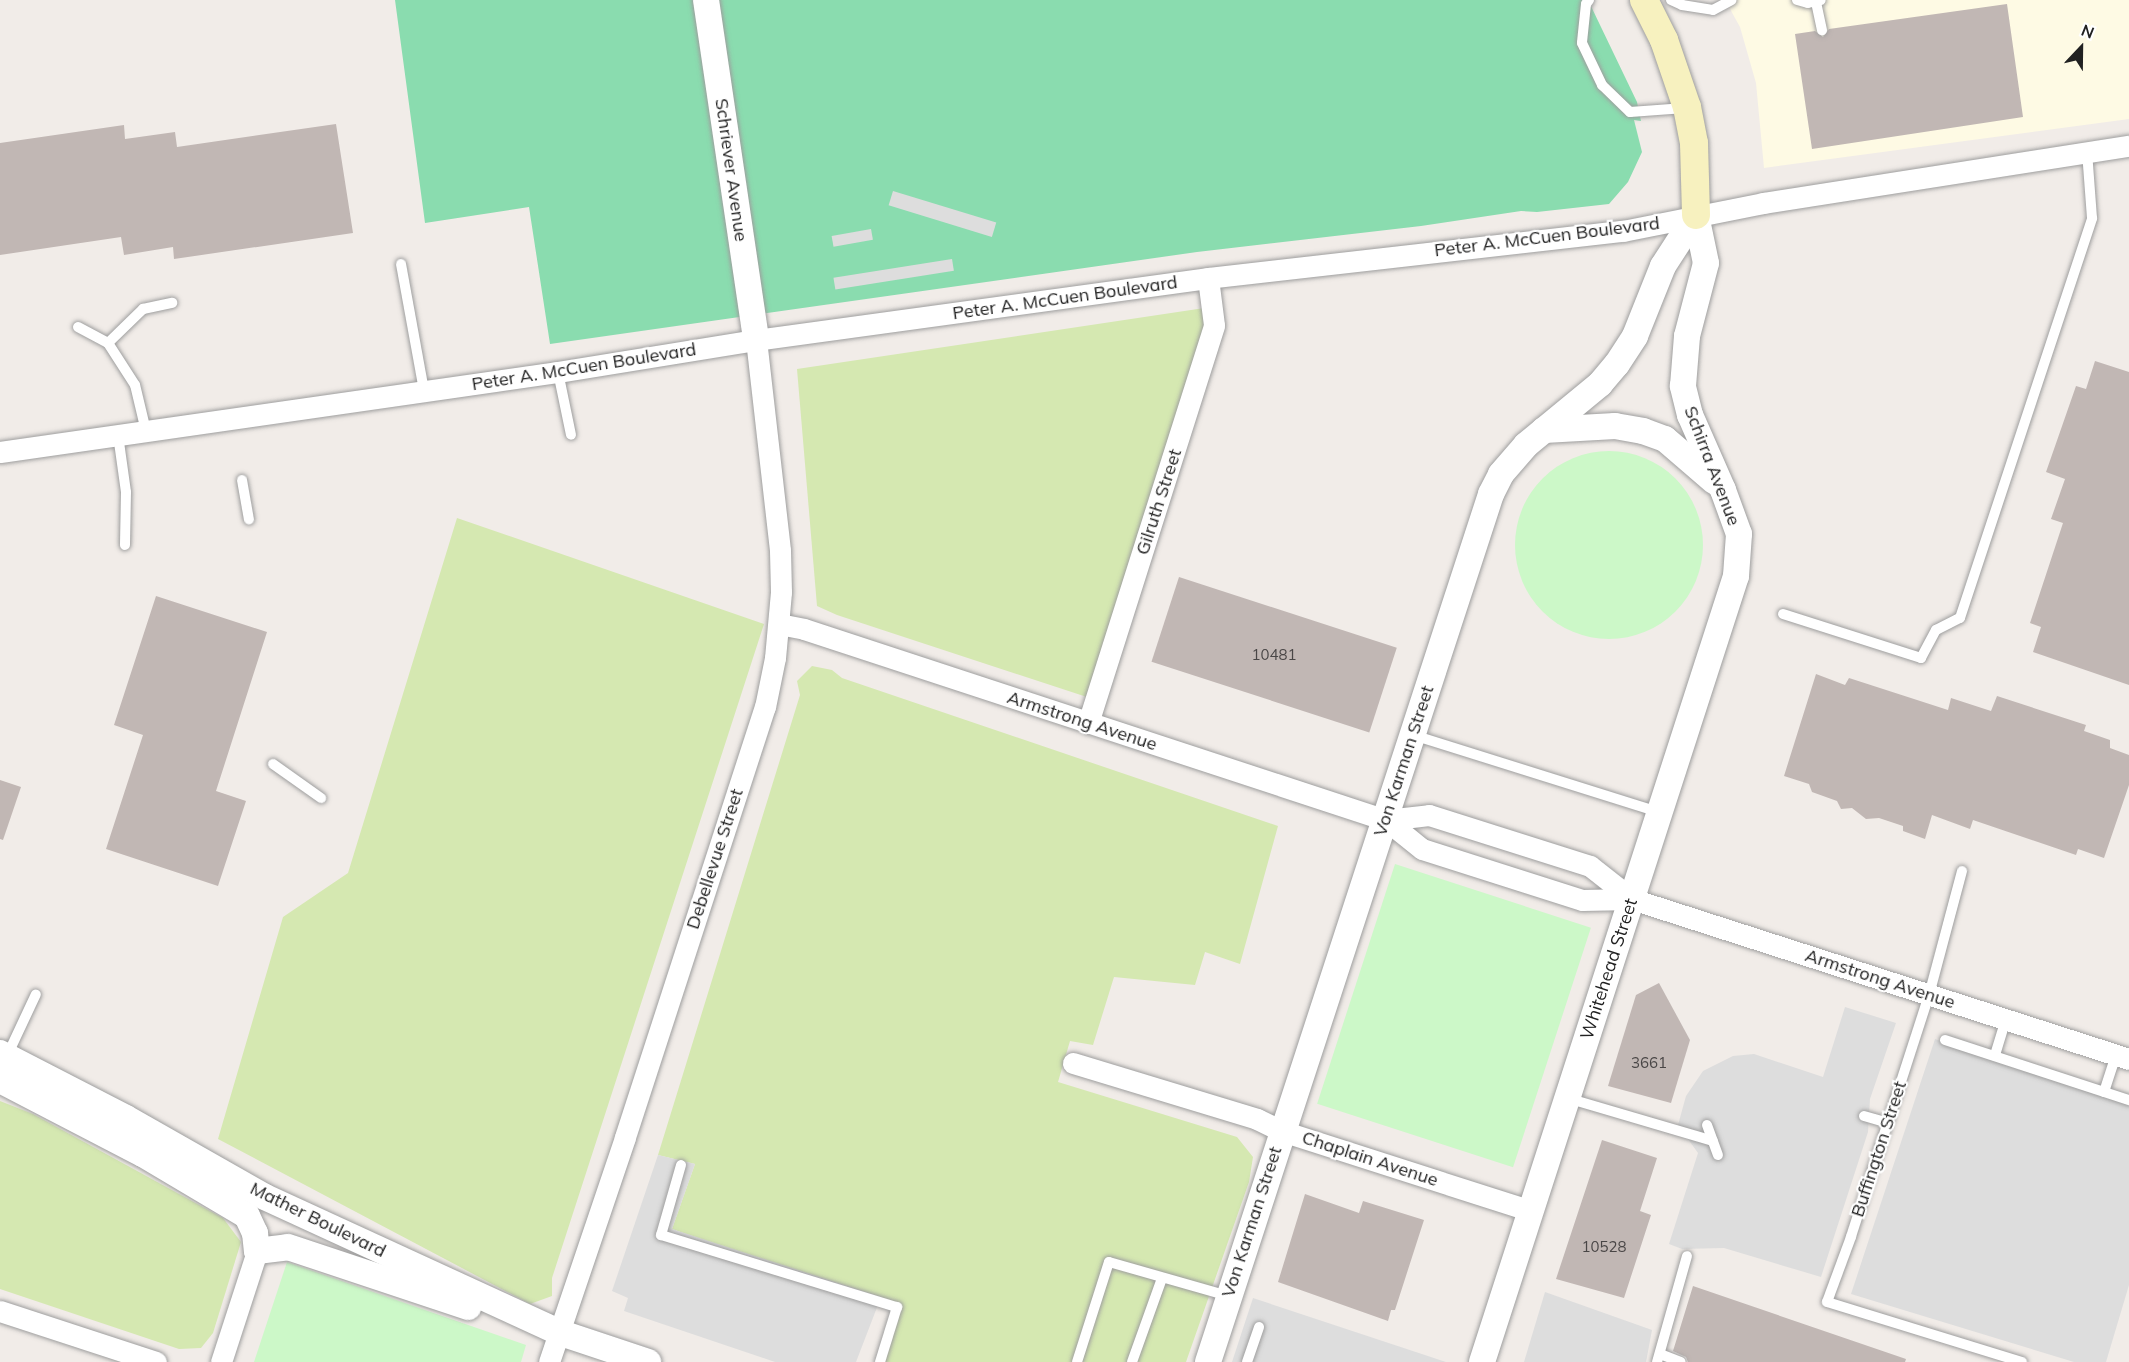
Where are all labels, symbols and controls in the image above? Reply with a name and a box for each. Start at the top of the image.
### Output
north arrow [2051,18,2111,78]
text: N [2078,20,2097,43]
street label: Schriever Avenue [710,97,752,243]
street label: Peter A. McCuen Boulevard [1433,212,1661,262]
street label: Peter A. McCuen Boulevard [951,272,1179,324]
street label: Peter A. McCuen Boulevard [470,339,698,395]
street label: Schirra Avenue [1679,403,1745,529]
street label: Gilruth Street [1132,446,1186,558]
house number: 10481 [1252,646,1296,664]
street label: Von Karman Street [1369,683,1439,839]
street label: Armstrong Avenue [1004,687,1160,755]
street label: Debellevue Street [682,786,748,932]
street label: Whitehead Street [1576,896,1642,1042]
street label: Armstrong Avenue [1802,945,1958,1013]
house number: 3661 [1631,1054,1667,1072]
street label: Buffington Street [1847,1078,1911,1220]
street label: Chaplain Avenue [1299,1127,1441,1191]
street label: Von Karman Street [1217,1144,1287,1300]
street label: Mather Boulevard [247,1178,389,1262]
house number: 10528 [1582,1238,1626,1256]

